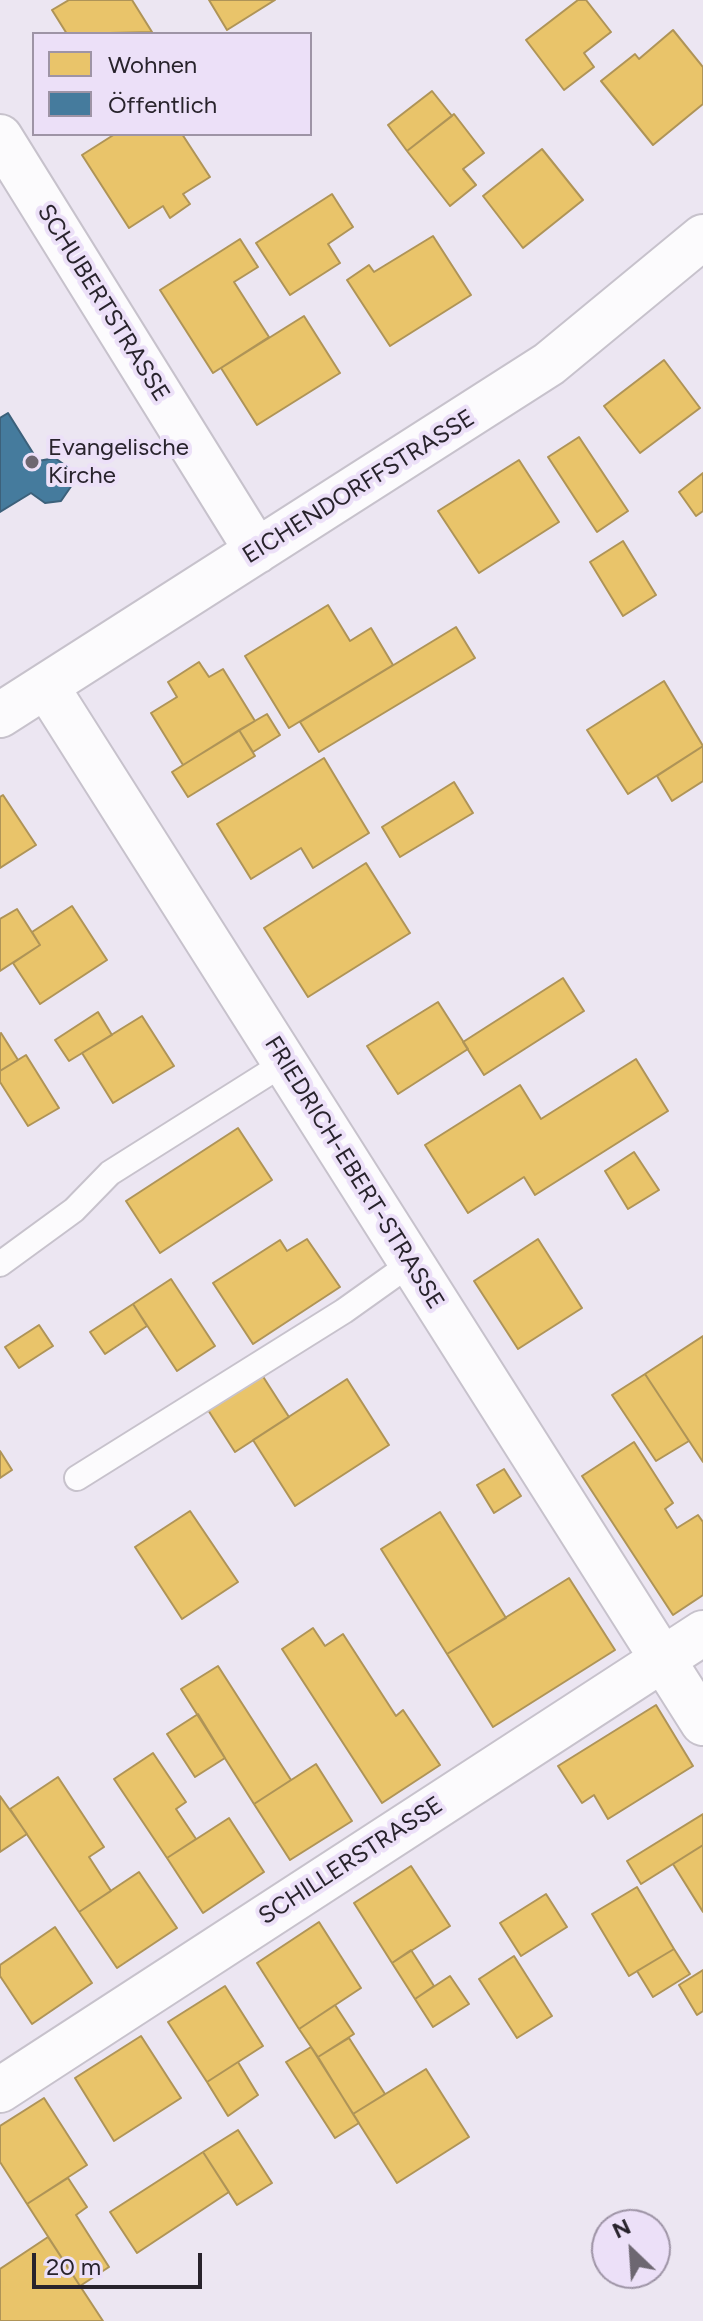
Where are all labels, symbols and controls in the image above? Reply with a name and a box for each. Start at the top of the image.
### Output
legend [32,32,312,136]
text: Wohnen [108,50,197,79]
text: Öffentlich [108,90,217,119]
street label: SCHUBERTSTRASSE [31,199,175,407]
street label: EICHENDORFFSTRASSE [238,404,480,570]
place label: Evangelische Kirche [48,434,189,490]
marker: Evangelische Kirche [23,453,41,471]
street label: FRIEDRICH-EBERT-STRASSE [258,1031,450,1315]
street label: SCHILLERSTRASSE [254,1791,448,1931]
north arrow [591,2209,671,2289]
text: N [608,2213,635,2244]
scale bar [36,2237,206,2287]
text: 20 m [46,2252,101,2281]

